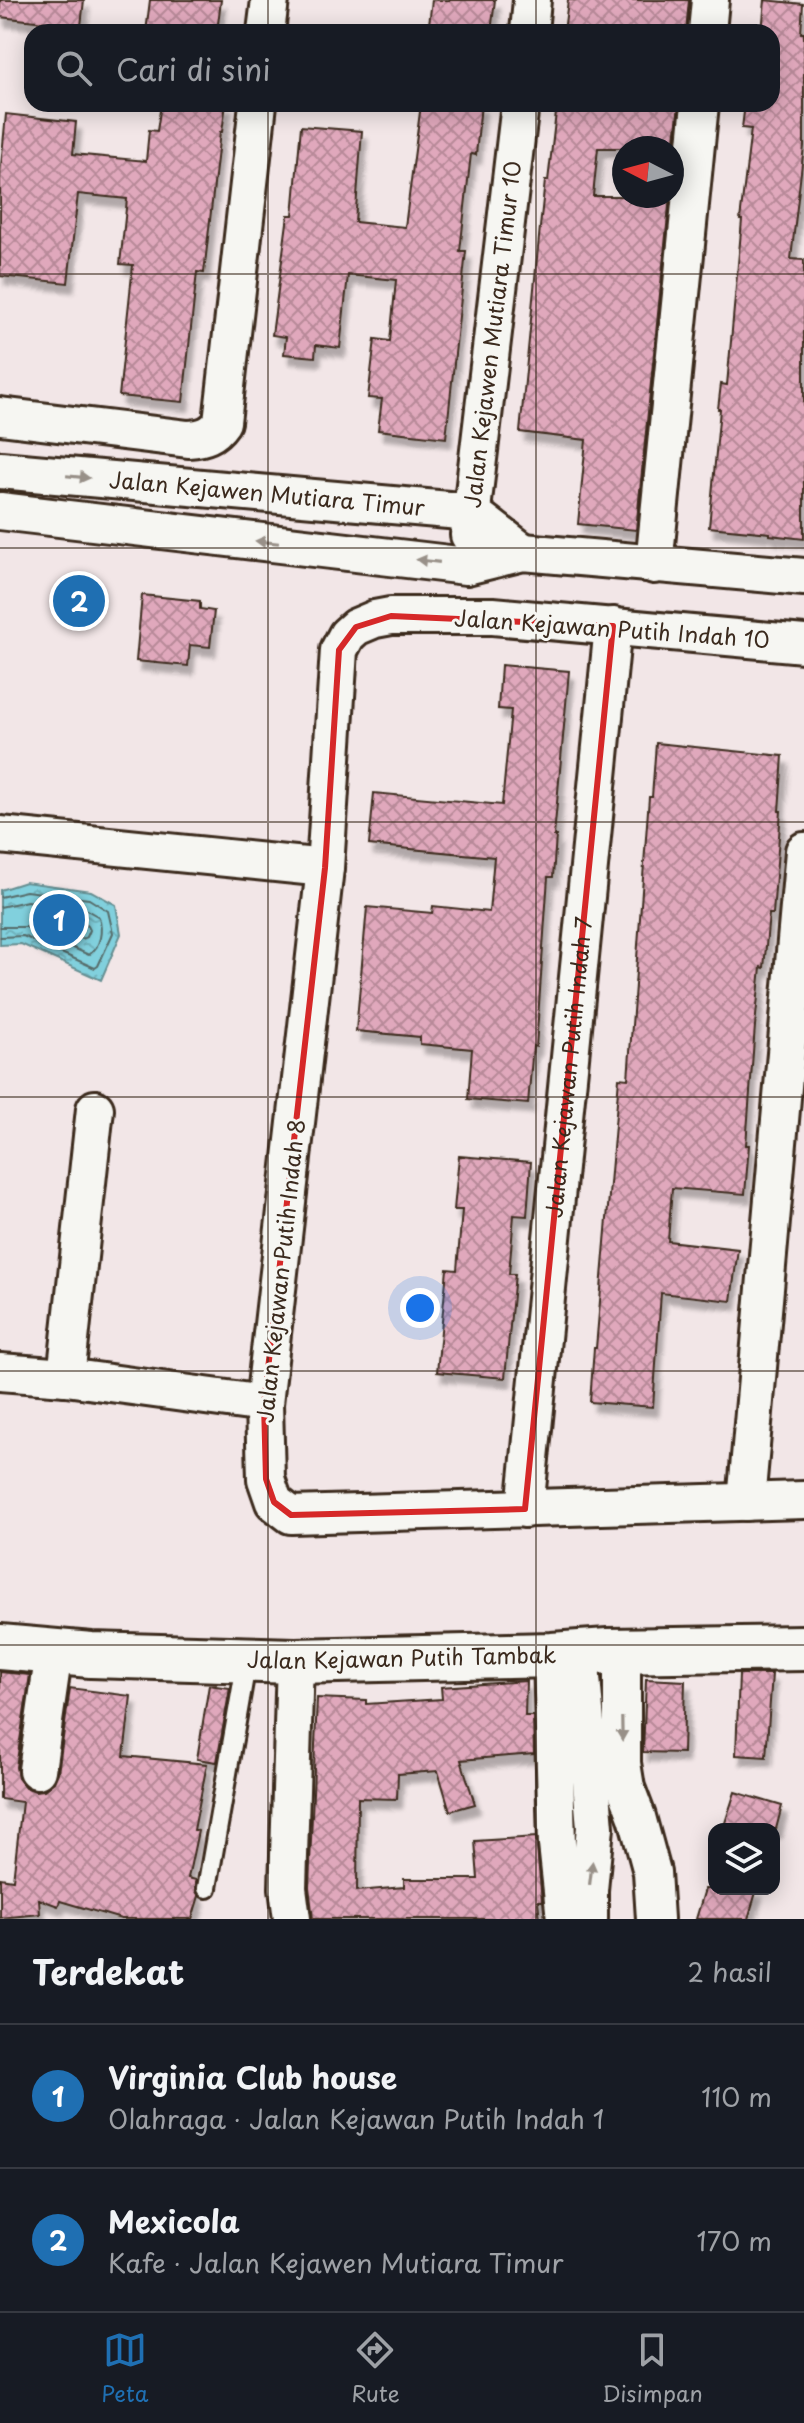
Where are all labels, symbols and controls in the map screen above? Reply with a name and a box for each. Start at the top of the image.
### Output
search box [24,24,780,112]
icon: search [52,46,96,90]
text: Cari di sini [116,46,271,91]
north arrow [612,136,684,208]
street label: Jalan Kejawen Mutiara Timur 10 [454,159,528,509]
street label: Jalan Kejawen Mutiara Timur [108,462,427,523]
one-way arrow [66,471,91,484]
one-way arrow [254,536,279,549]
one-way arrow [415,554,440,567]
pin: 2 [53,571,105,631]
street label: Jalan Kejawan Putih Indah 10 [453,600,771,655]
pin: 1 [33,890,85,950]
street label: Jalan Kejawan Putih Indah 7 [536,915,599,1219]
street label: Jalan Kejawan Putih Indah 8 [247,1117,312,1424]
your location [400,1288,440,1328]
street label: Jalan Kejawan Putih Tambak [246,1637,557,1676]
one-way arrow [616,1717,628,1742]
map controls [708,1823,780,1895]
button: layers [708,1823,780,1895]
one-way arrow [584,1860,597,1885]
text: Terdekat [32,1945,184,1997]
text: 2 hasil [687,1952,772,1991]
text: Virginia Club house [108,2054,397,2099]
text: 1 [52,2077,64,2116]
text: 110 m [701,2077,772,2116]
text: Olahraga · Jalan Kejawan Putih Indah 1 [108,2099,605,2138]
text: Mexicola [108,2198,240,2243]
text: 2 [49,2221,67,2260]
text: 170 m [697,2221,772,2260]
text: Kafe · Jalan Kejawen Mutiara Timur [108,2243,564,2282]
tab: Peta [101,2328,149,2409]
tab: Rute [351,2328,400,2409]
tab: Disimpan [602,2328,703,2409]

